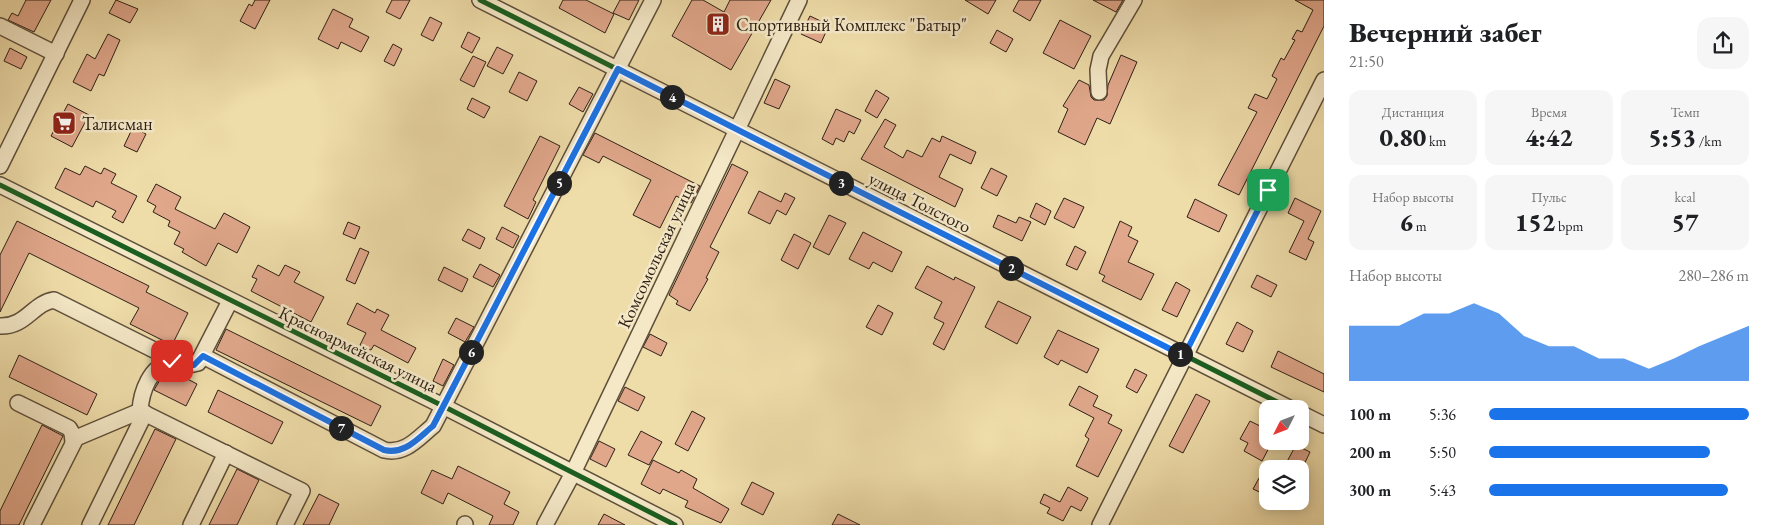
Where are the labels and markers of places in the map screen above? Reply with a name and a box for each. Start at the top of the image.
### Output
building icon: Спортивный Комплекс "Батыр" [705,11,731,37]
place label: Спортивный Комплекс "Батыр" [736,13,967,36]
pin: 4 [660,84,684,110]
supermarket icon: Талисман [51,110,77,136]
place label: Талисман [82,112,153,135]
pin [1247,169,1289,211]
pin: 5 [546,170,572,196]
pin: 3 [828,170,854,196]
pin: 2 [998,256,1024,280]
pin [151,340,193,382]
pin: 6 [458,340,484,364]
pin: 1 [1168,342,1192,366]
pin: 7 [328,416,354,440]

